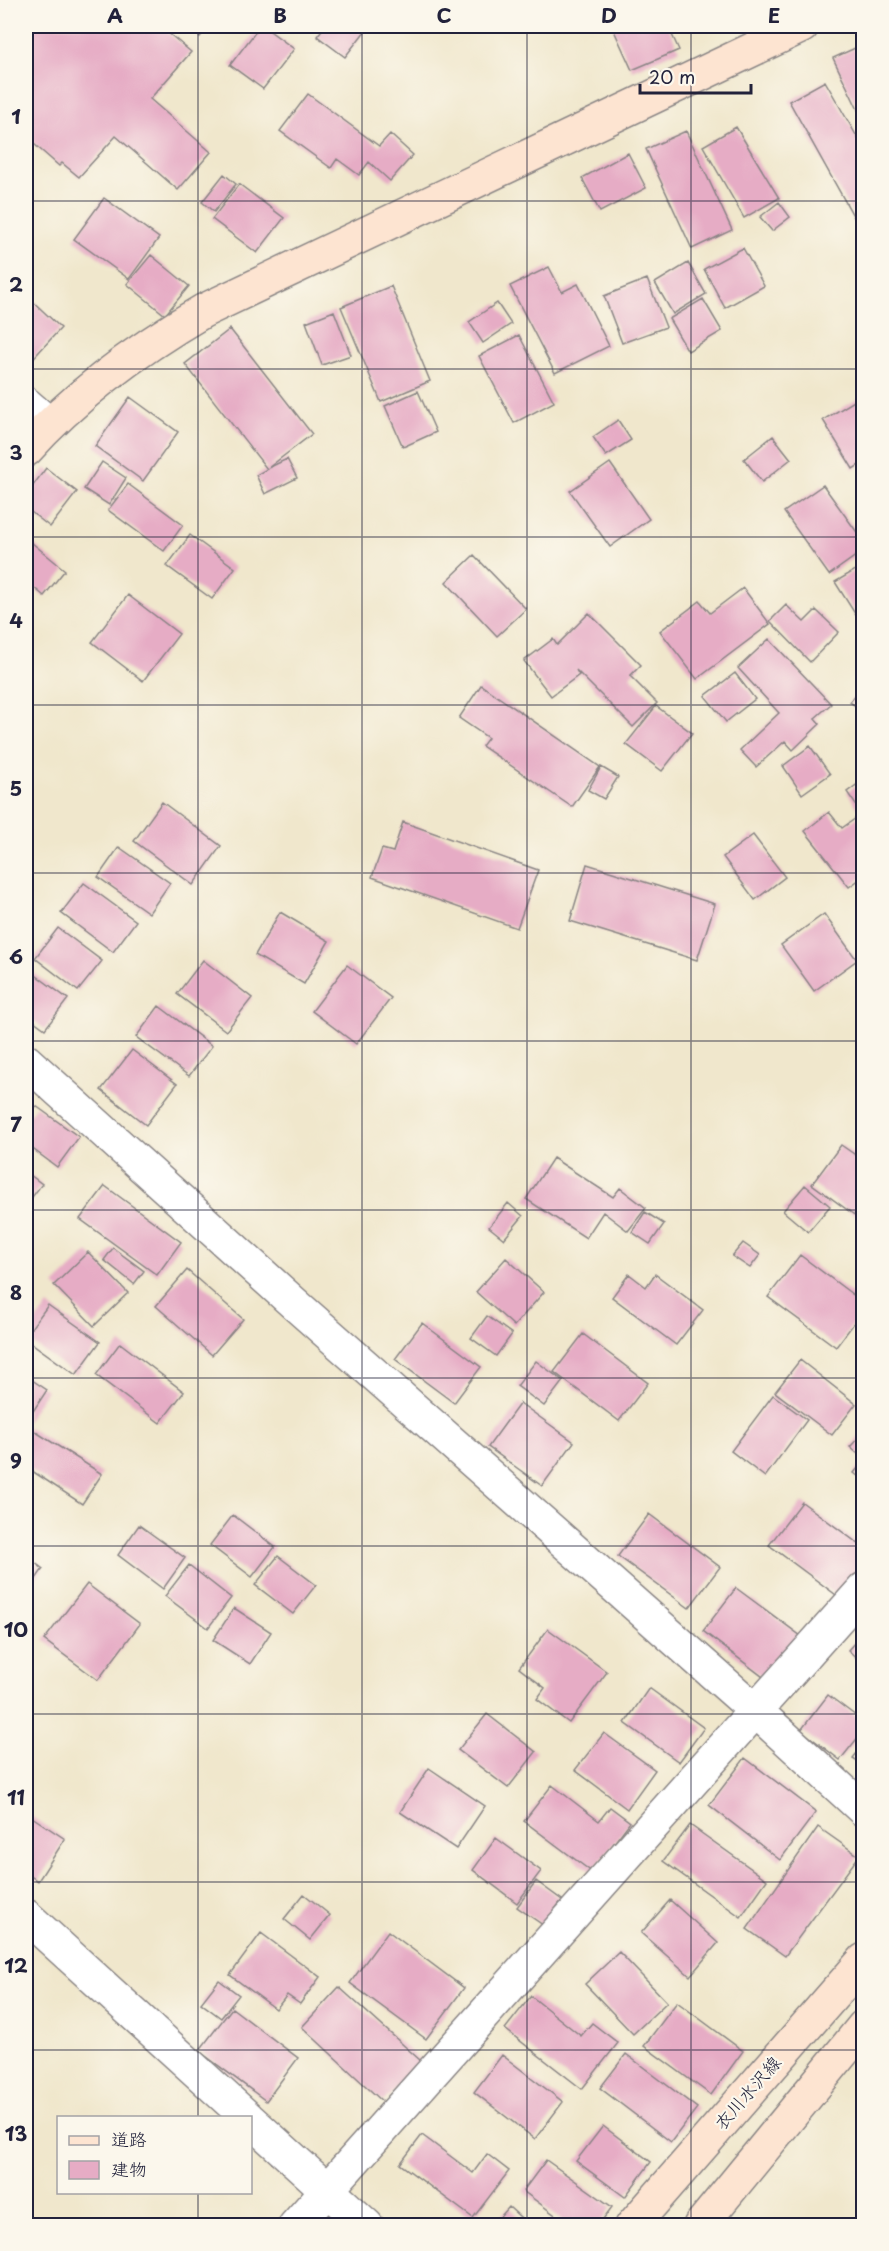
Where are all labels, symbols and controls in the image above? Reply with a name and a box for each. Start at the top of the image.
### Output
text: A [107,0,123,30]
text: B [273,0,287,30]
text: C [436,0,452,30]
text: D [601,0,617,30]
text: E [768,0,780,30]
scale bar [640,57,751,95]
text: 20 m [649,63,695,90]
text: 1 [11,101,21,131]
text: 2 [9,269,23,299]
text: 3 [9,437,23,467]
text: 4 [9,605,23,635]
text: 5 [10,773,22,803]
text: 6 [9,941,23,971]
text: 7 [10,1109,22,1139]
text: 8 [10,1277,22,1307]
text: 9 [10,1445,22,1475]
text: 10 [4,1614,28,1644]
text: 11 [7,1782,25,1812]
text: 12 [4,1950,28,1980]
street label: 衣川水沢線 [707,2049,787,2135]
legend [57,2116,252,2194]
text: 13 [5,2118,27,2148]
text: 道路 [111,2125,147,2152]
text: 建物 [111,2155,147,2182]

